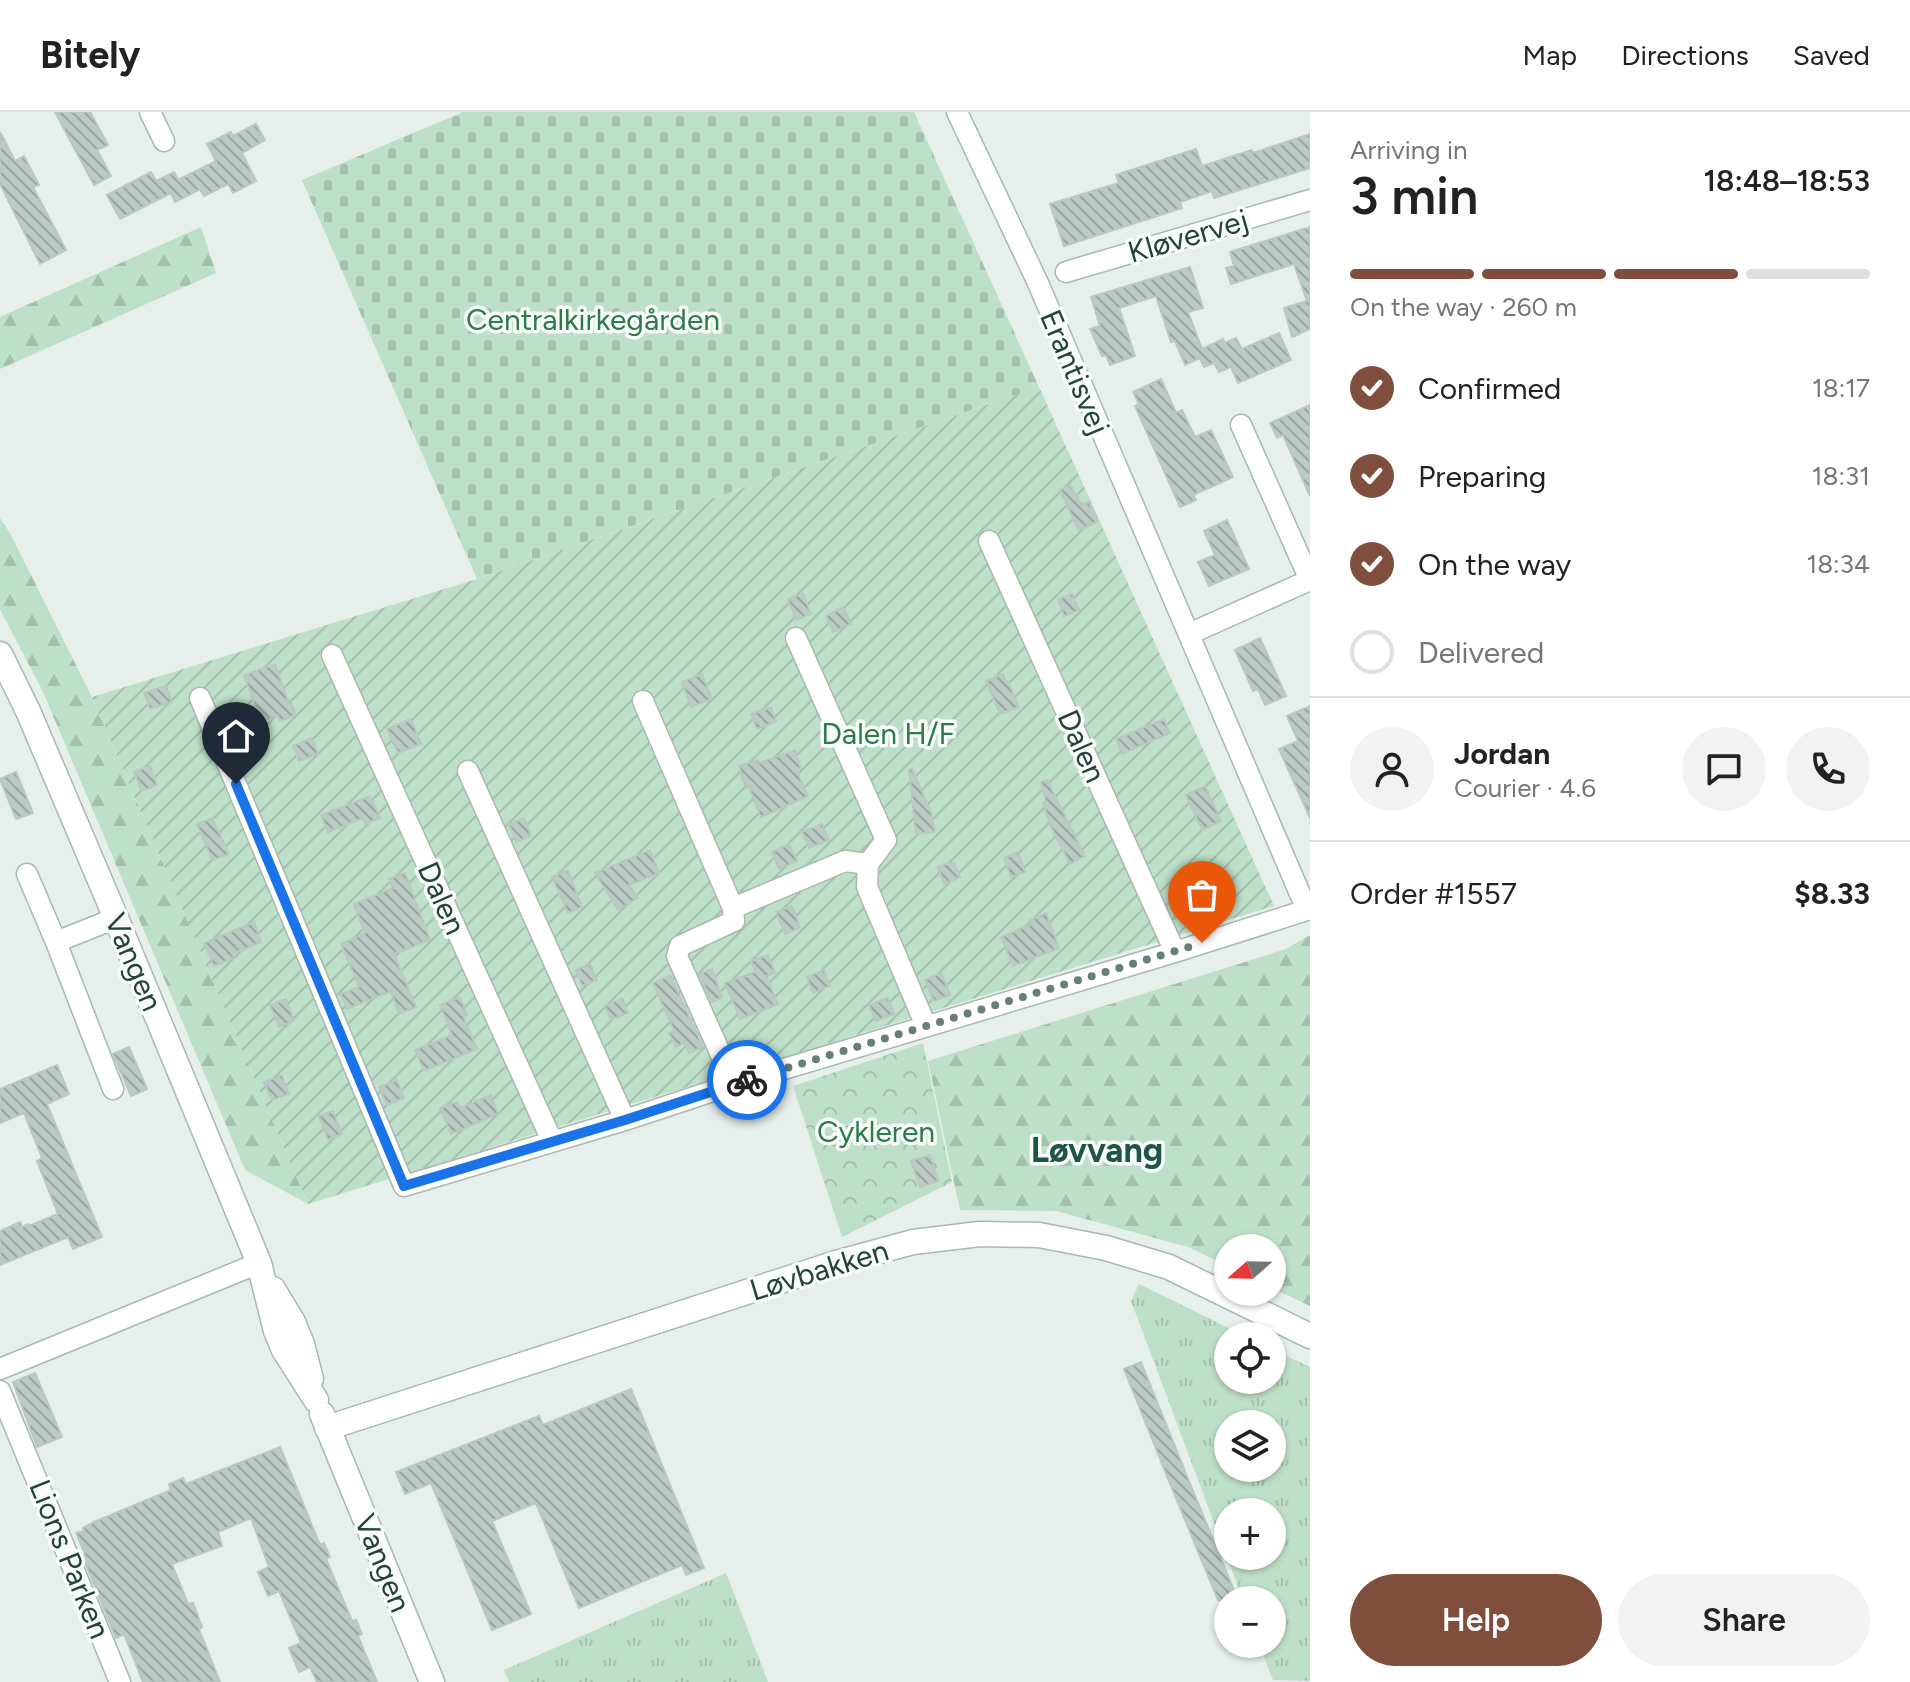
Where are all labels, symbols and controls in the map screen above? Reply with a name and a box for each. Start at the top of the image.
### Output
text: Bitely [40,32,140,78]
text: Map [1523,38,1577,72]
text: Directions [1621,38,1749,72]
text: Saved [1793,38,1870,72]
text: Arriving in [1350,134,1468,166]
text: 18:48–18:53 [1704,162,1870,199]
text: 3 min [1350,165,1478,227]
street label: Kløvervej [1124,201,1252,271]
text: On the way · 260 m [1350,291,1577,323]
park label: Centralkirkegården [466,301,720,338]
street label: Erantisvej [1032,304,1118,440]
icon: check [1350,366,1394,410]
text: Confirmed [1418,370,1561,407]
text: 18:17 [1812,372,1870,404]
icon: check [1350,454,1394,498]
text: Preparing [1418,458,1546,495]
text: 18:31 [1812,460,1870,492]
icon: check [1350,542,1394,586]
text: On the way [1418,546,1571,583]
text: 18:34 [1806,548,1870,580]
text: Delivered [1418,634,1544,671]
pin [202,702,270,784]
street label: Dalen [1050,704,1114,788]
icon: home [214,714,258,758]
park label: Dalen H/F [821,715,955,752]
button: person [1350,727,1434,811]
button: chat [1682,727,1766,811]
button: phone [1786,727,1870,811]
text: Jordan [1454,735,1550,772]
text: Courier · 4.6 [1454,772,1596,804]
street label: Dalen [410,856,474,940]
pin [1168,861,1236,943]
icon: bag [1180,873,1224,917]
text: Order #1557 [1350,875,1517,912]
text: $8.33 [1794,875,1870,912]
street label: Vangen [97,908,171,1016]
courier [707,1040,787,1120]
icon: bike [725,1058,769,1102]
park label: Cykleren [817,1113,935,1150]
district label: Løvvang [1031,1130,1163,1171]
street label: Løvbakken [745,1231,893,1309]
north arrow [1214,1234,1286,1306]
map controls [1214,1234,1286,1658]
button: locate [1214,1322,1286,1394]
button: layers [1214,1410,1286,1482]
street label: Lions Parken [21,1474,119,1644]
button: + [1214,1498,1286,1570]
street label: Vangen [347,1509,419,1617]
button: Help [1350,1574,1602,1666]
button: Share [1618,1574,1870,1666]
button: − [1214,1586,1286,1658]

